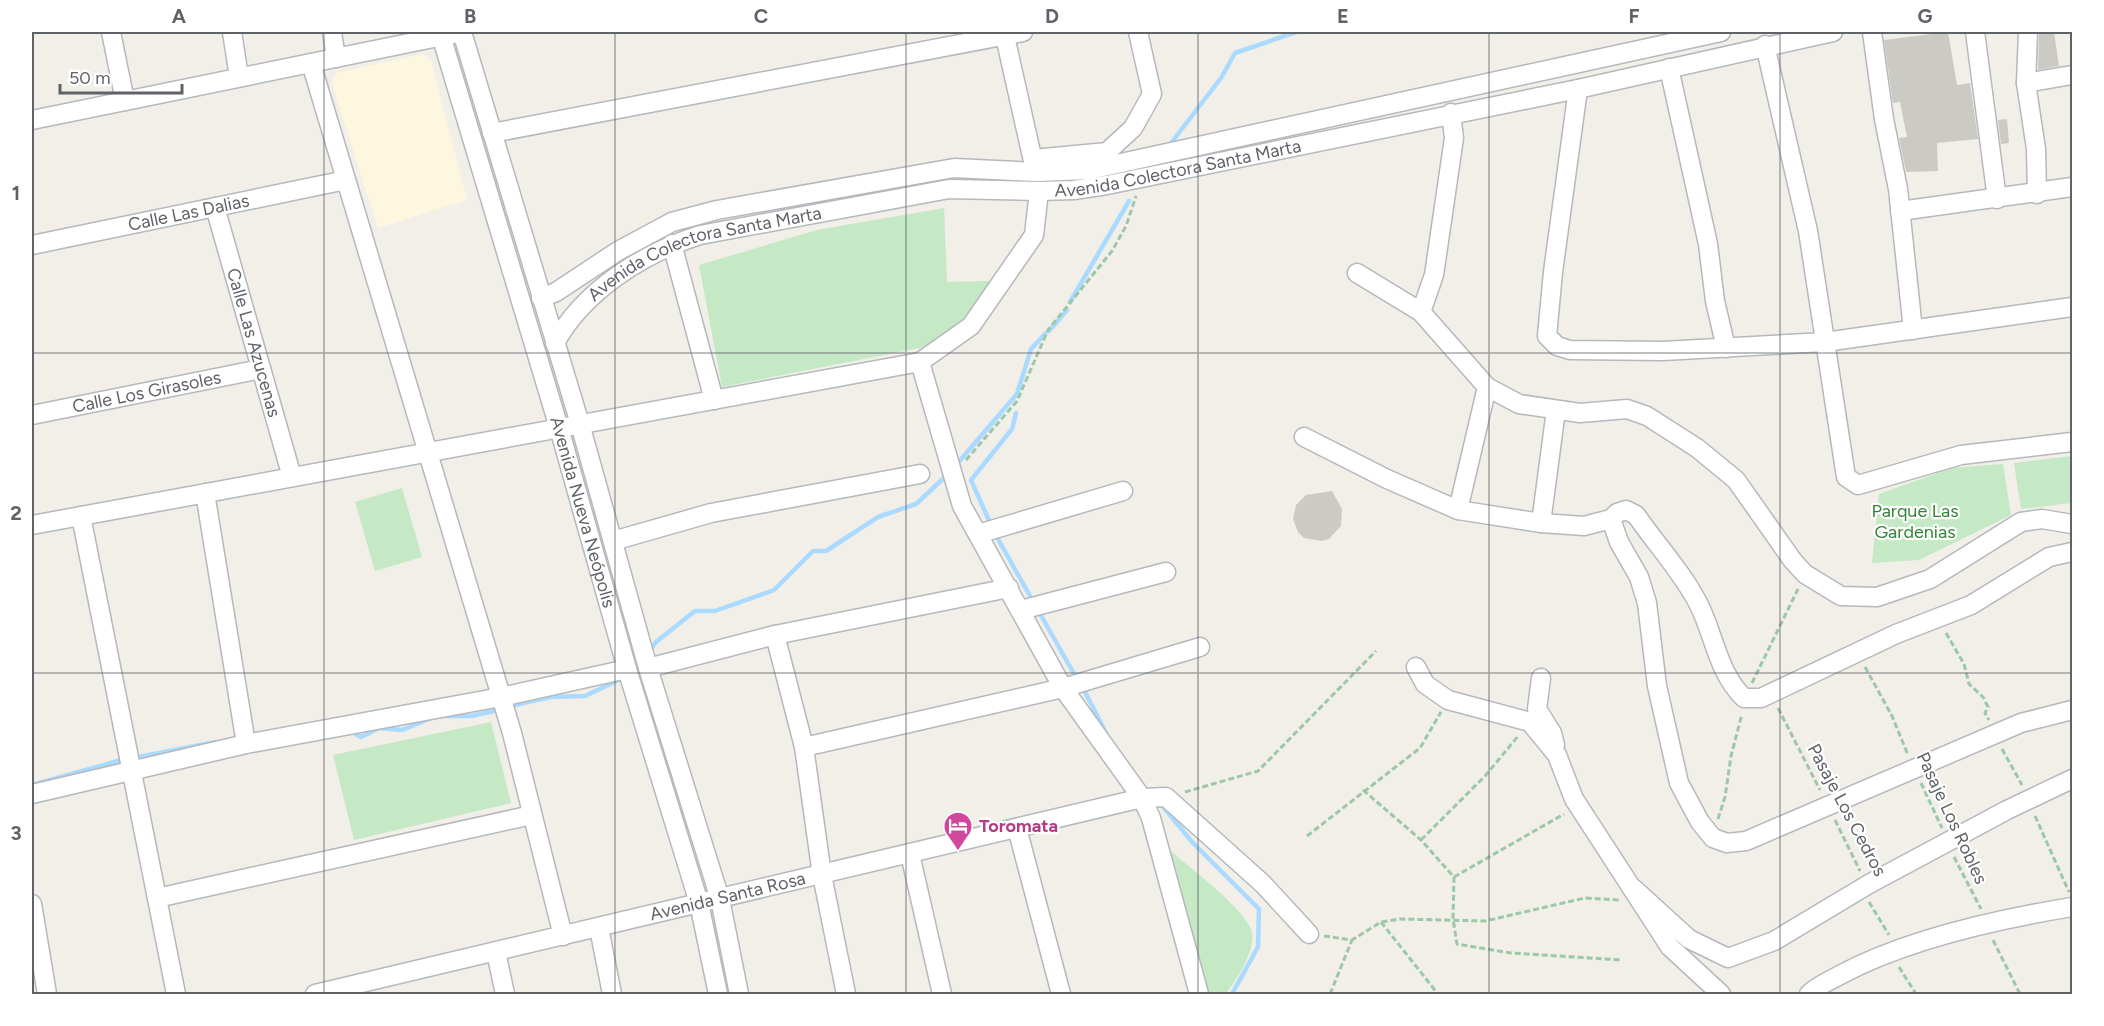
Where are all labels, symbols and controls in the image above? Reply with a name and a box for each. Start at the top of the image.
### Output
text: A [172,4,187,28]
text: B [464,4,476,28]
text: C [754,4,768,28]
text: D [1045,4,1059,28]
text: E [1337,4,1349,28]
text: F [1628,4,1640,28]
text: G [1918,4,1933,28]
scale bar [60,57,182,95]
text: 50 m [69,67,111,89]
street label: Avenida Colectora Santa Marta [1054,135,1303,202]
text: 1 [12,181,20,205]
street label: Calle Las Dalias [126,189,251,236]
street label: Avenida Colectora Santa Marta [583,202,823,306]
street label: Calle Las Azucenas [222,265,285,420]
street label: Calle Los Girasoles [70,366,223,418]
street label: Avenida Nueva Neópolis [545,414,620,610]
park label: Parque Las Gardenias [1871,500,1959,543]
text: 2 [10,501,22,525]
street label: Pasaje Los Cedros [1803,740,1891,880]
street label: Pasaje Los Robles [1912,748,1992,888]
hotel icon: Toromata [942,810,974,852]
place label: Toromata [979,815,1058,837]
text: 3 [10,821,22,845]
street label: Avenida Santa Rosa [647,867,808,925]

